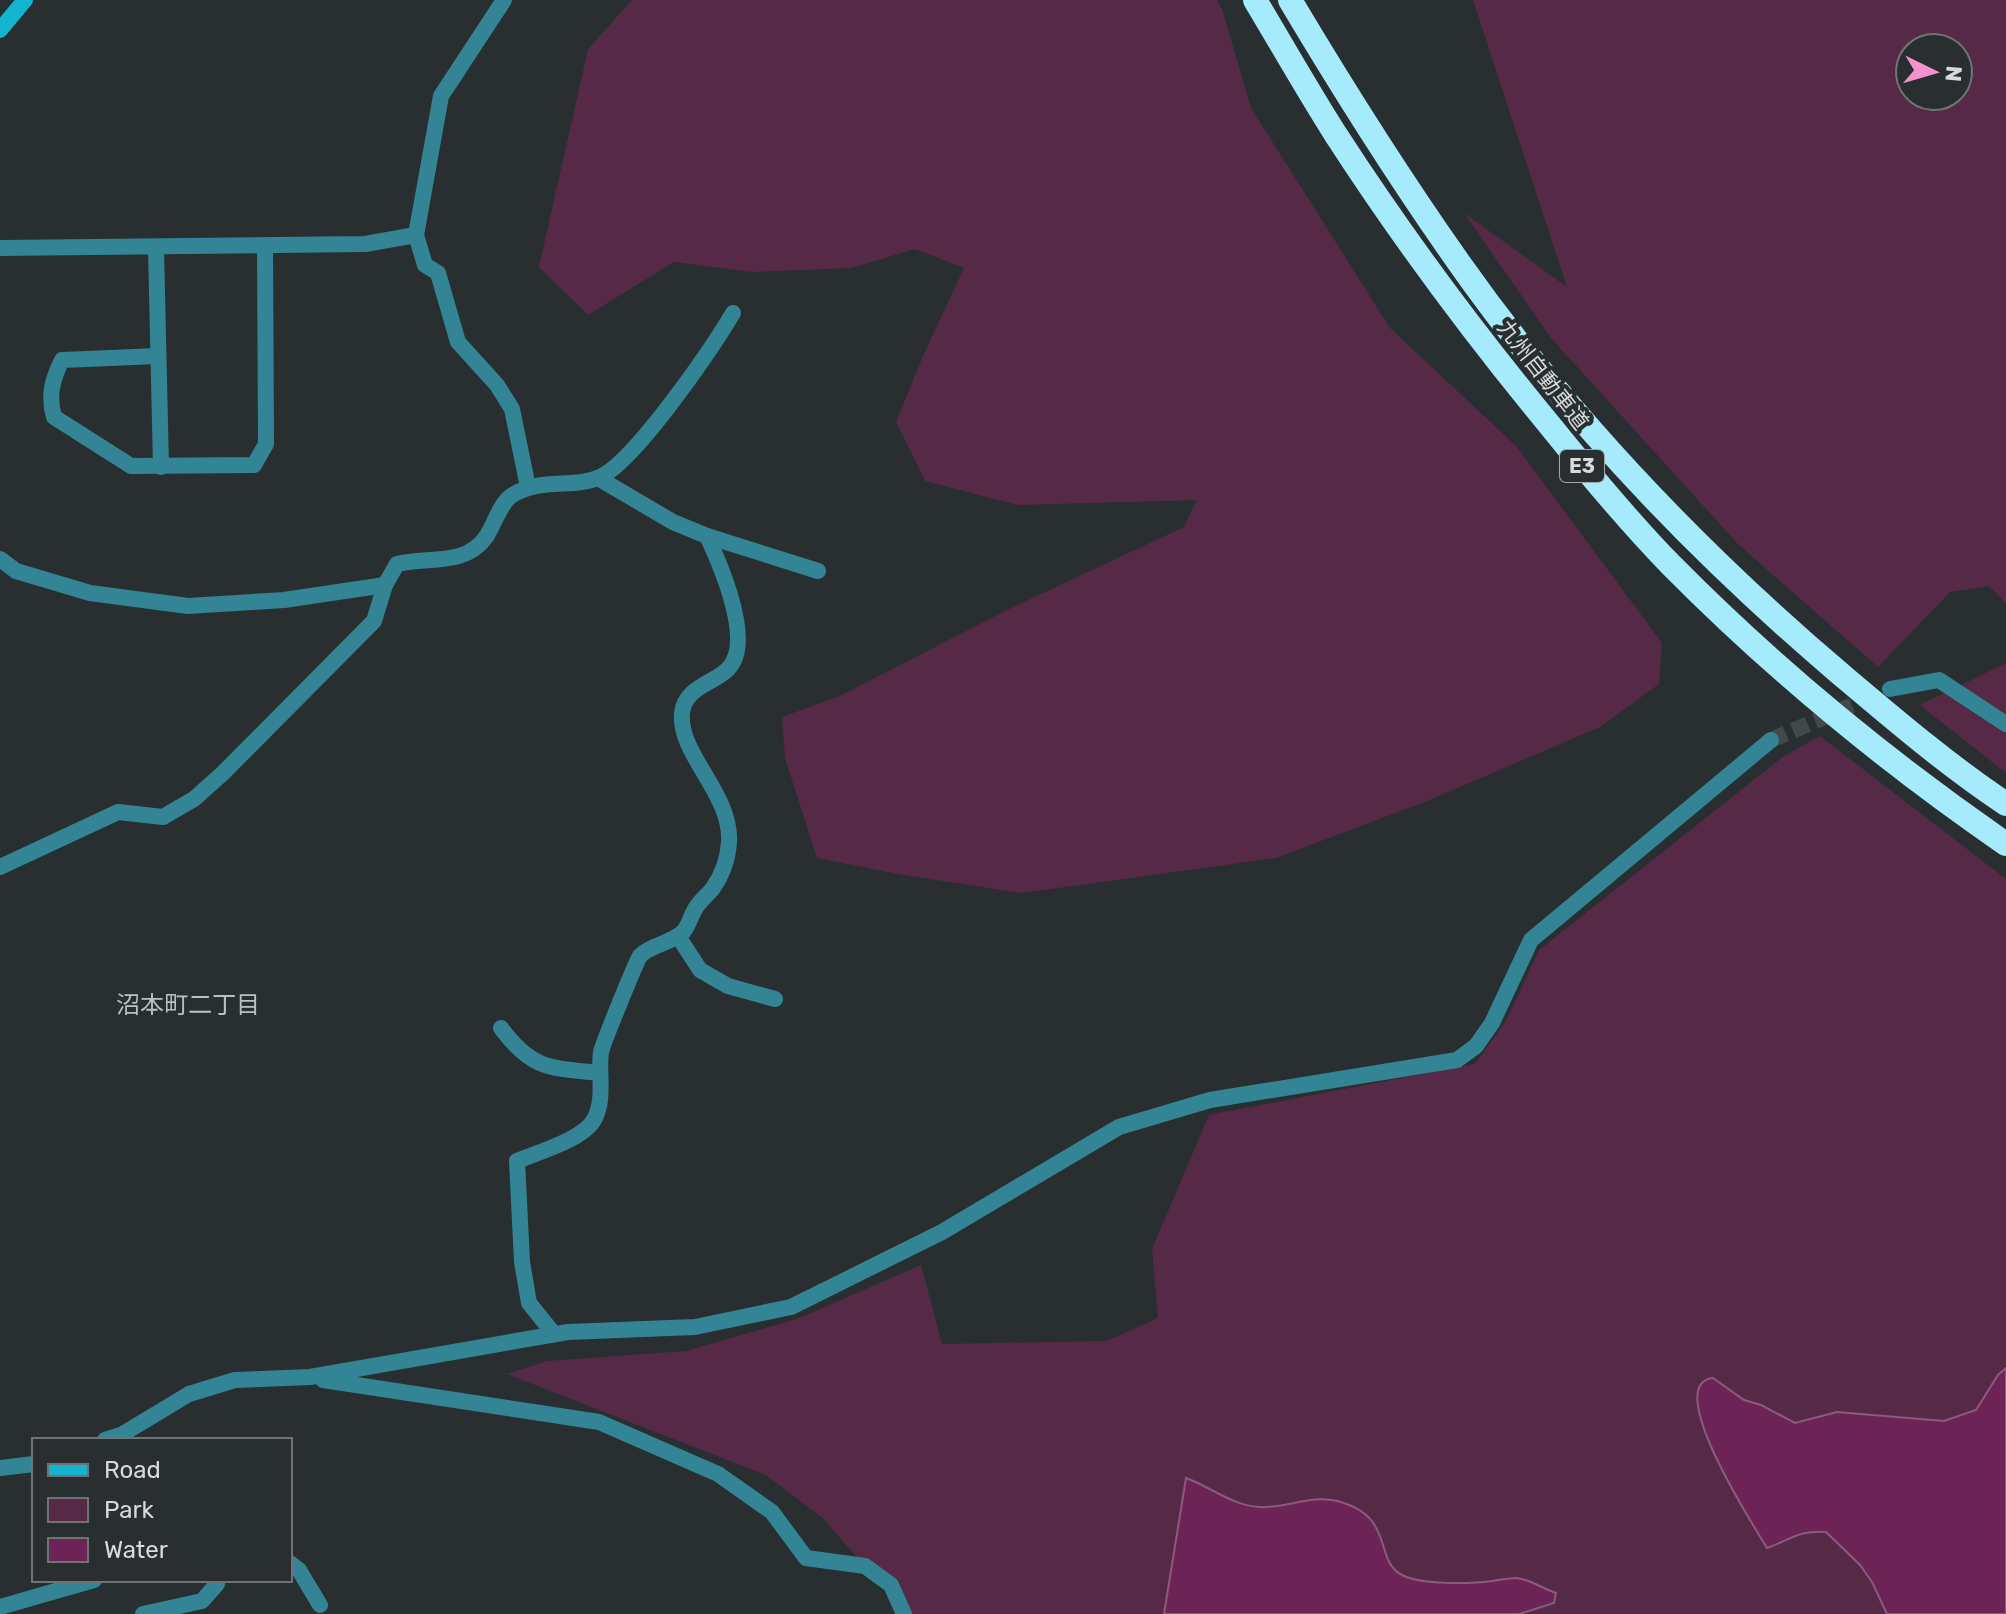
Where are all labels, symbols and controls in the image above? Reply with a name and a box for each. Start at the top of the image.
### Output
north arrow [1894,32,1974,112]
text: N [1939,65,1968,83]
street label: 九州自動車道 [1492,315,1594,435]
road number: E3 [1560,450,1604,482]
district label: 沼本町二丁目 [116,991,260,1019]
legend [32,1438,292,1582]
text: Road [104,1456,161,1484]
text: Park [104,1496,155,1524]
text: Water [104,1536,168,1564]

